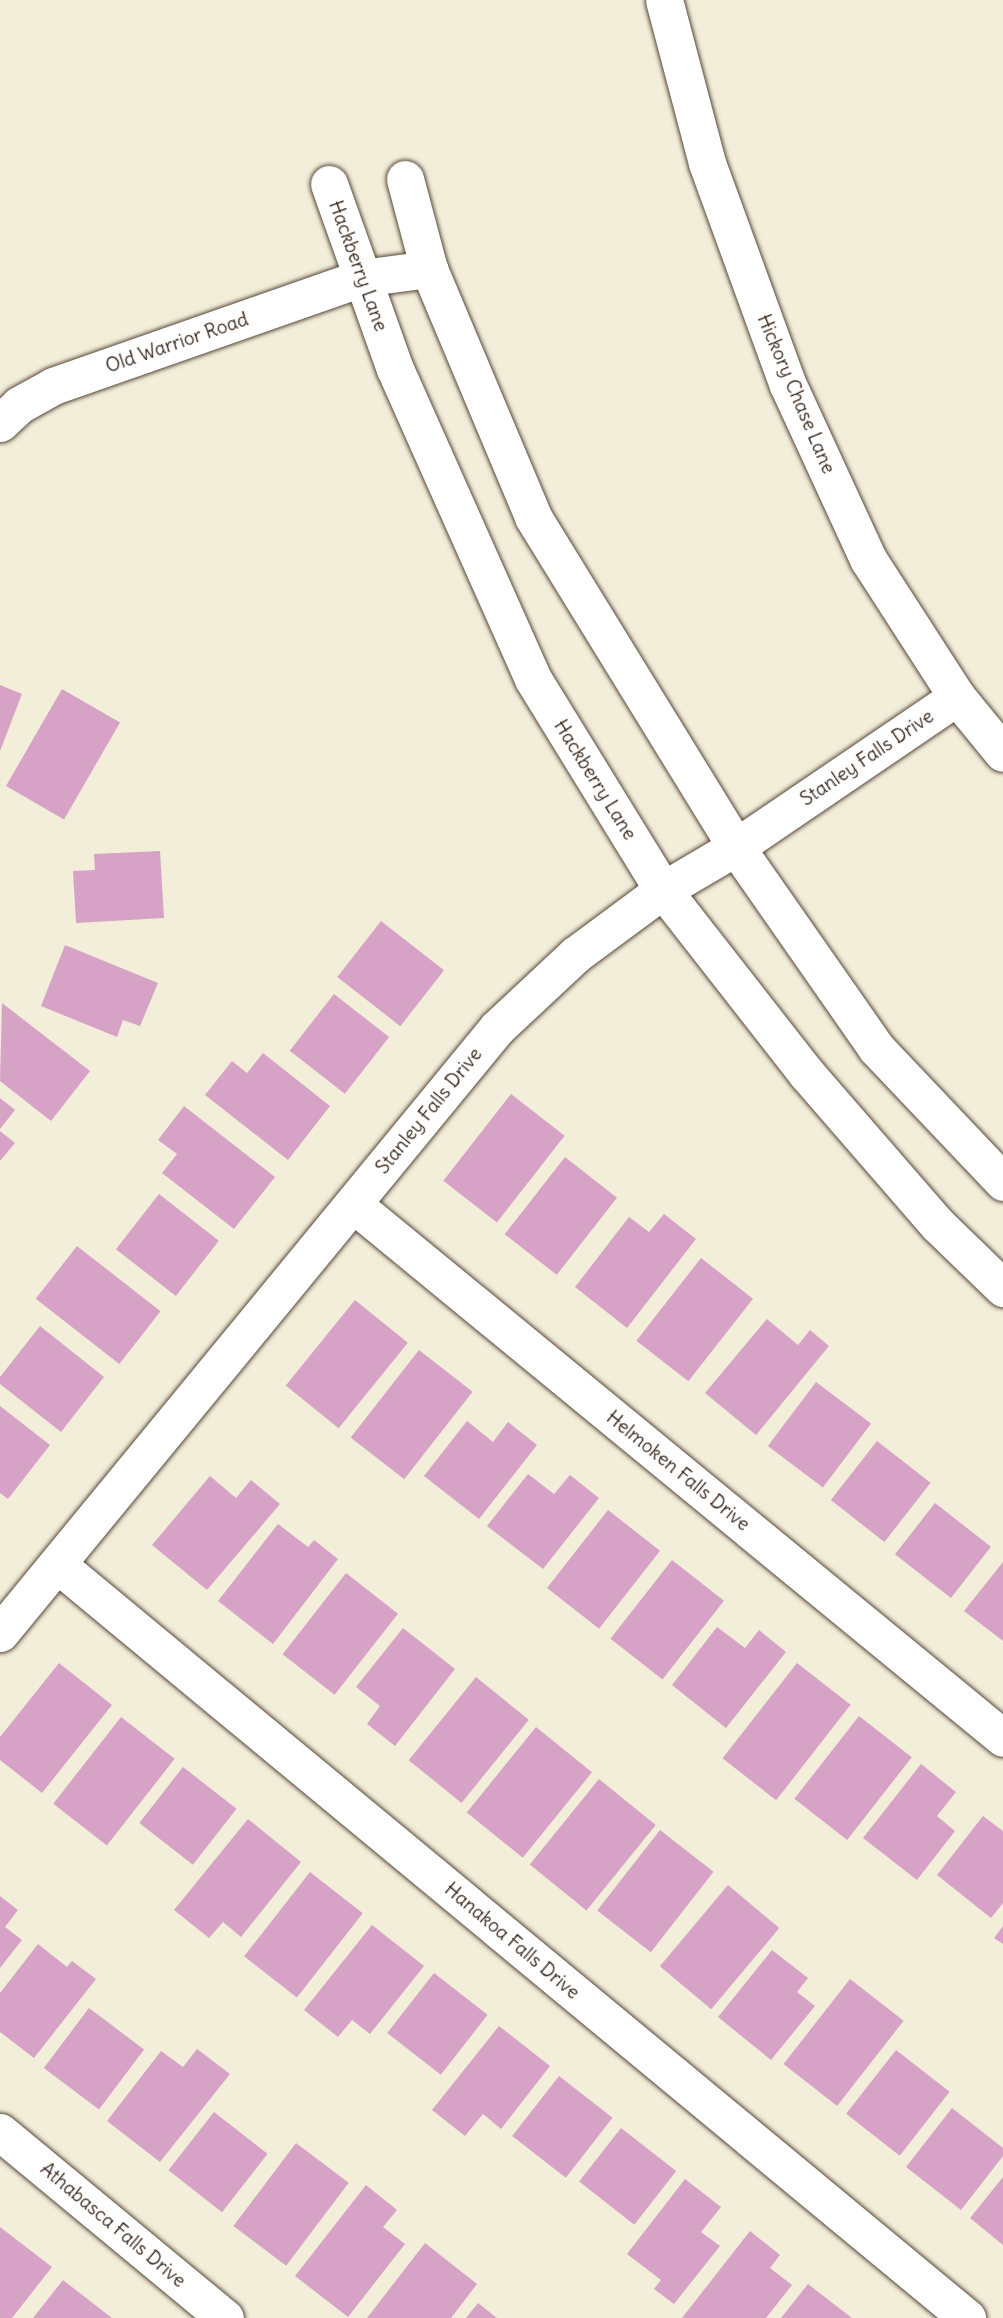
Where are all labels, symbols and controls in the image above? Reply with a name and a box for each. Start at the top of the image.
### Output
street label: Hackberry Lane [324,197,392,335]
street label: Old Warrior Road [103,308,251,378]
street label: Hickory Chase Lane [752,311,840,477]
street label: Stanley Falls Drive [796,705,938,811]
street label: Hackberry Lane [549,716,641,844]
street label: Stanley Falls Drive [371,1043,487,1179]
street label: Helmoken Falls Drive [602,1406,754,1536]
street label: Hanakoa Falls Drive [440,1878,584,2004]
street label: Athabasca Falls Drive [36,2158,190,2292]

